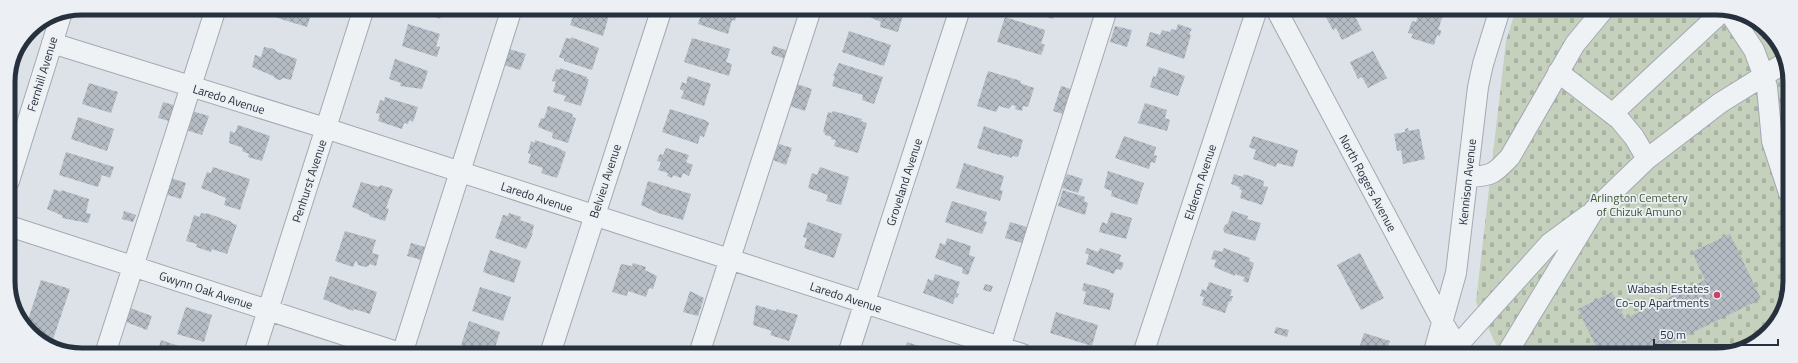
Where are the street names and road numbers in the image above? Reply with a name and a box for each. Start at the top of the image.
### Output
street label: Fernhill Avenue [22,34,62,114]
street label: Laredo Avenue [190,79,268,119]
street label: North Rogers Avenue [1334,131,1402,235]
street label: Groveland Avenue [881,136,927,228]
street label: Penhurst Avenue [287,137,331,225]
street label: Kennison Avenue [1453,138,1481,226]
street label: Belvieu Avenue [584,141,626,221]
street label: Elderon Avenue [1179,142,1221,222]
street label: Laredo Avenue [499,176,575,218]
street label: Gwynn Oak Avenue [157,266,255,314]
street label: Laredo Avenue [808,276,884,318]

